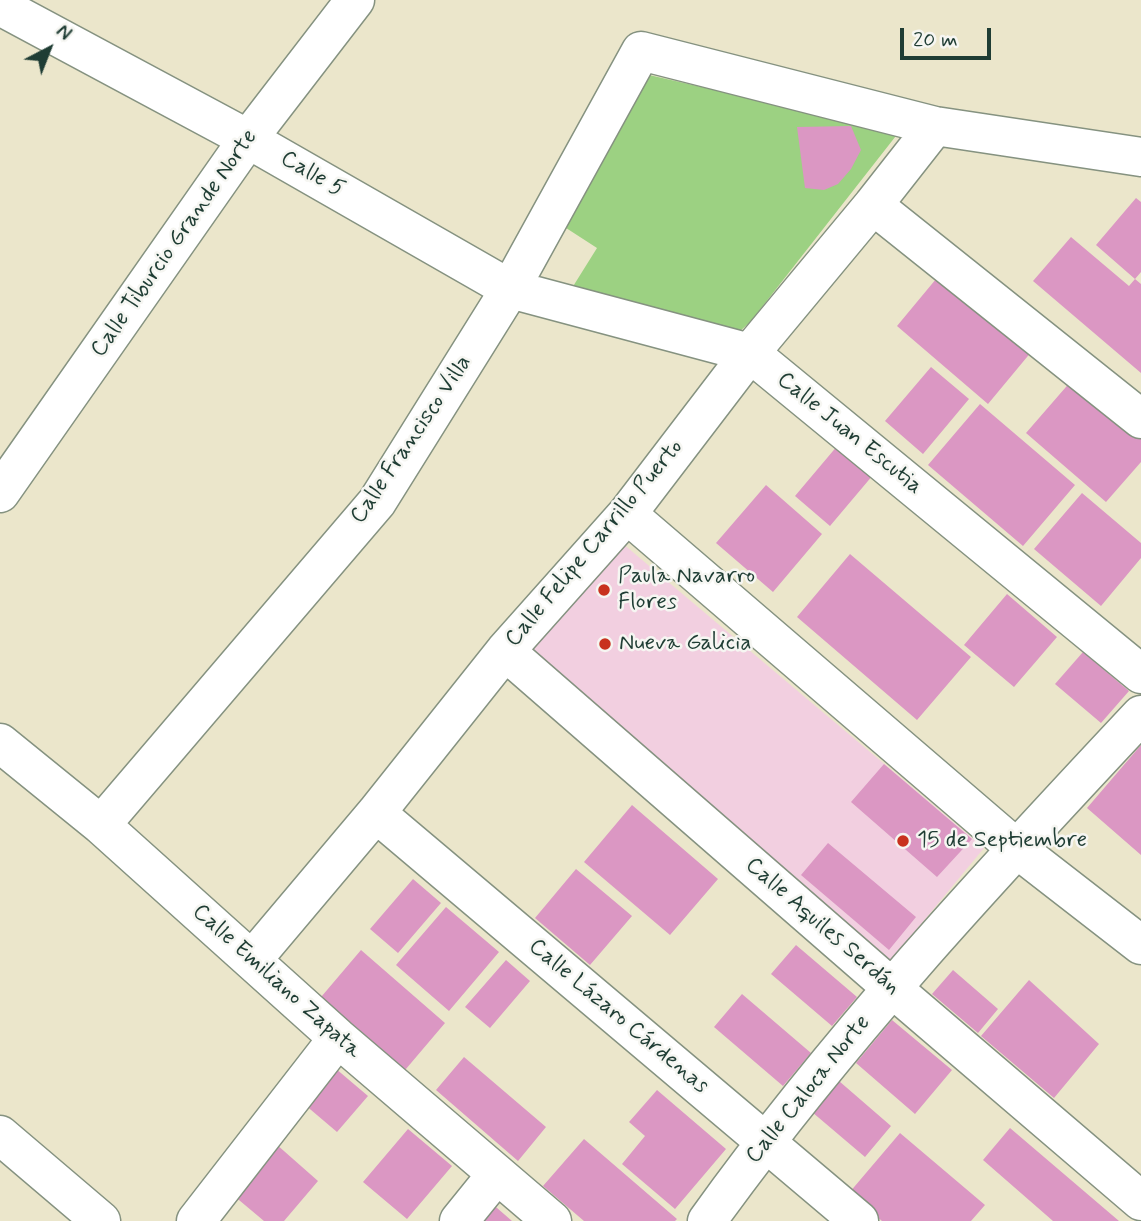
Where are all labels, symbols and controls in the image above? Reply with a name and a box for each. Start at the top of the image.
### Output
north arrow [14,14,84,84]
scale bar [903,14,994,58]
text: N [50,19,76,47]
text: 20 m [913,26,958,54]
street label: Calle Tiburcio Grande Norte [86,125,264,363]
street label: Calle 5 [275,146,349,204]
street label: Calle Francisco Villa [345,351,479,529]
street label: Calle Juan Escutia [771,367,927,501]
street label: Calle Felipe Carrillo Puerto [500,435,690,653]
place label: Paula Navarro Flores [618,563,755,617]
marker: Paula Navarro Flores [596,582,612,598]
place label: Nueva Galicia [619,630,752,658]
marker: Nueva Galicia [597,636,613,652]
place label: 15 de Septiembre [917,827,1087,855]
marker: 15 de Septiembre [895,833,911,849]
street label: Calle Aquiles Serdán [739,852,905,1002]
street label: Calle Emiliano Zapata [186,899,366,1065]
street label: Calle Lázaro Cárdenas [522,934,714,1100]
street label: Calle Caloca Norte [741,1010,877,1170]

